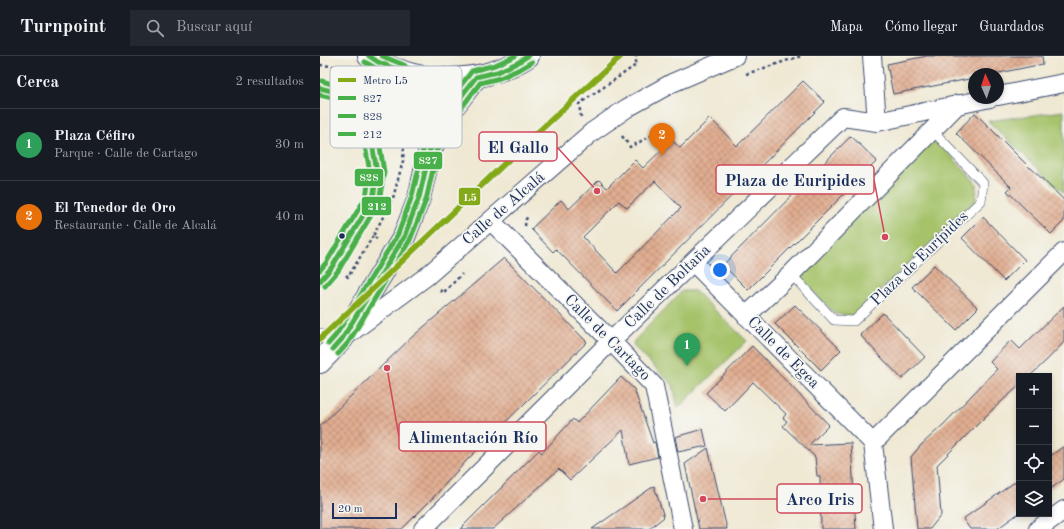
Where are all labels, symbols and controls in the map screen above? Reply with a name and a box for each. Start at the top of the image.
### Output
search box [130,10,410,46]
icon: search [144,17,166,39]
text: Turnpoint [20,18,106,37]
text: Buscar aquí [176,20,252,35]
text: Mapa [830,20,863,34]
text: Cómo llegar [885,20,957,34]
text: Guardados [979,20,1044,34]
legend [330,66,462,148]
north arrow [968,68,1004,104]
text: Cerca [16,74,59,91]
text: 2 resultados [236,75,304,88]
text: Metro L5 [363,76,408,87]
text: 827 [363,94,382,105]
text: 828 [363,112,382,123]
pin: 2 [649,123,675,156]
text: Plaza Céfiro [54,129,135,144]
text: 212 [363,130,382,141]
callout: El Gallo [479,132,557,161]
text: 1 [25,138,33,151]
text: 30 m [275,138,304,151]
text: El Gallo [487,140,549,157]
text: Parque · Calle de Cartago [54,147,197,160]
line badge: 827 [413,151,443,170]
text: 827 [418,156,438,167]
callout: Plaza de Euripides [716,165,874,194]
line badge: 828 [354,168,384,187]
street label: Calle de Alcalá [460,169,548,249]
text: 828 [359,173,379,184]
text: Plaza de Euripides [724,173,866,190]
line badge: L5 [458,187,481,206]
text: L5 [463,193,477,204]
line badge: 212 [361,196,392,216]
text: El Tenedor de Oro [54,201,176,216]
text: 212 [367,202,387,213]
street label: Plaza de Eurípides [868,209,972,309]
text: 2 [25,210,33,223]
text: 40 m [275,210,304,223]
text: Restaurante · Calle de Alcalá [54,219,217,232]
unlabelled marker [337,231,347,241]
street label: Calle de Boltaña [622,242,714,332]
your location [710,260,730,280]
street label: Calle de Cartago [561,292,653,384]
street label: Calle de Egea [744,314,822,392]
pin: 1 [674,333,700,366]
map controls [1016,373,1052,517]
button: + [1016,373,1052,409]
button: − [1016,409,1052,445]
callout: Alimentación Río [399,422,546,451]
text: Alimentación Río [408,430,538,447]
button: locate [1016,445,1052,481]
button: layers [1016,481,1052,517]
callout: Arco Iris [777,484,862,513]
text: Arco Iris [786,492,854,509]
scale bar [332,501,397,520]
text: 20 m [338,504,363,515]

